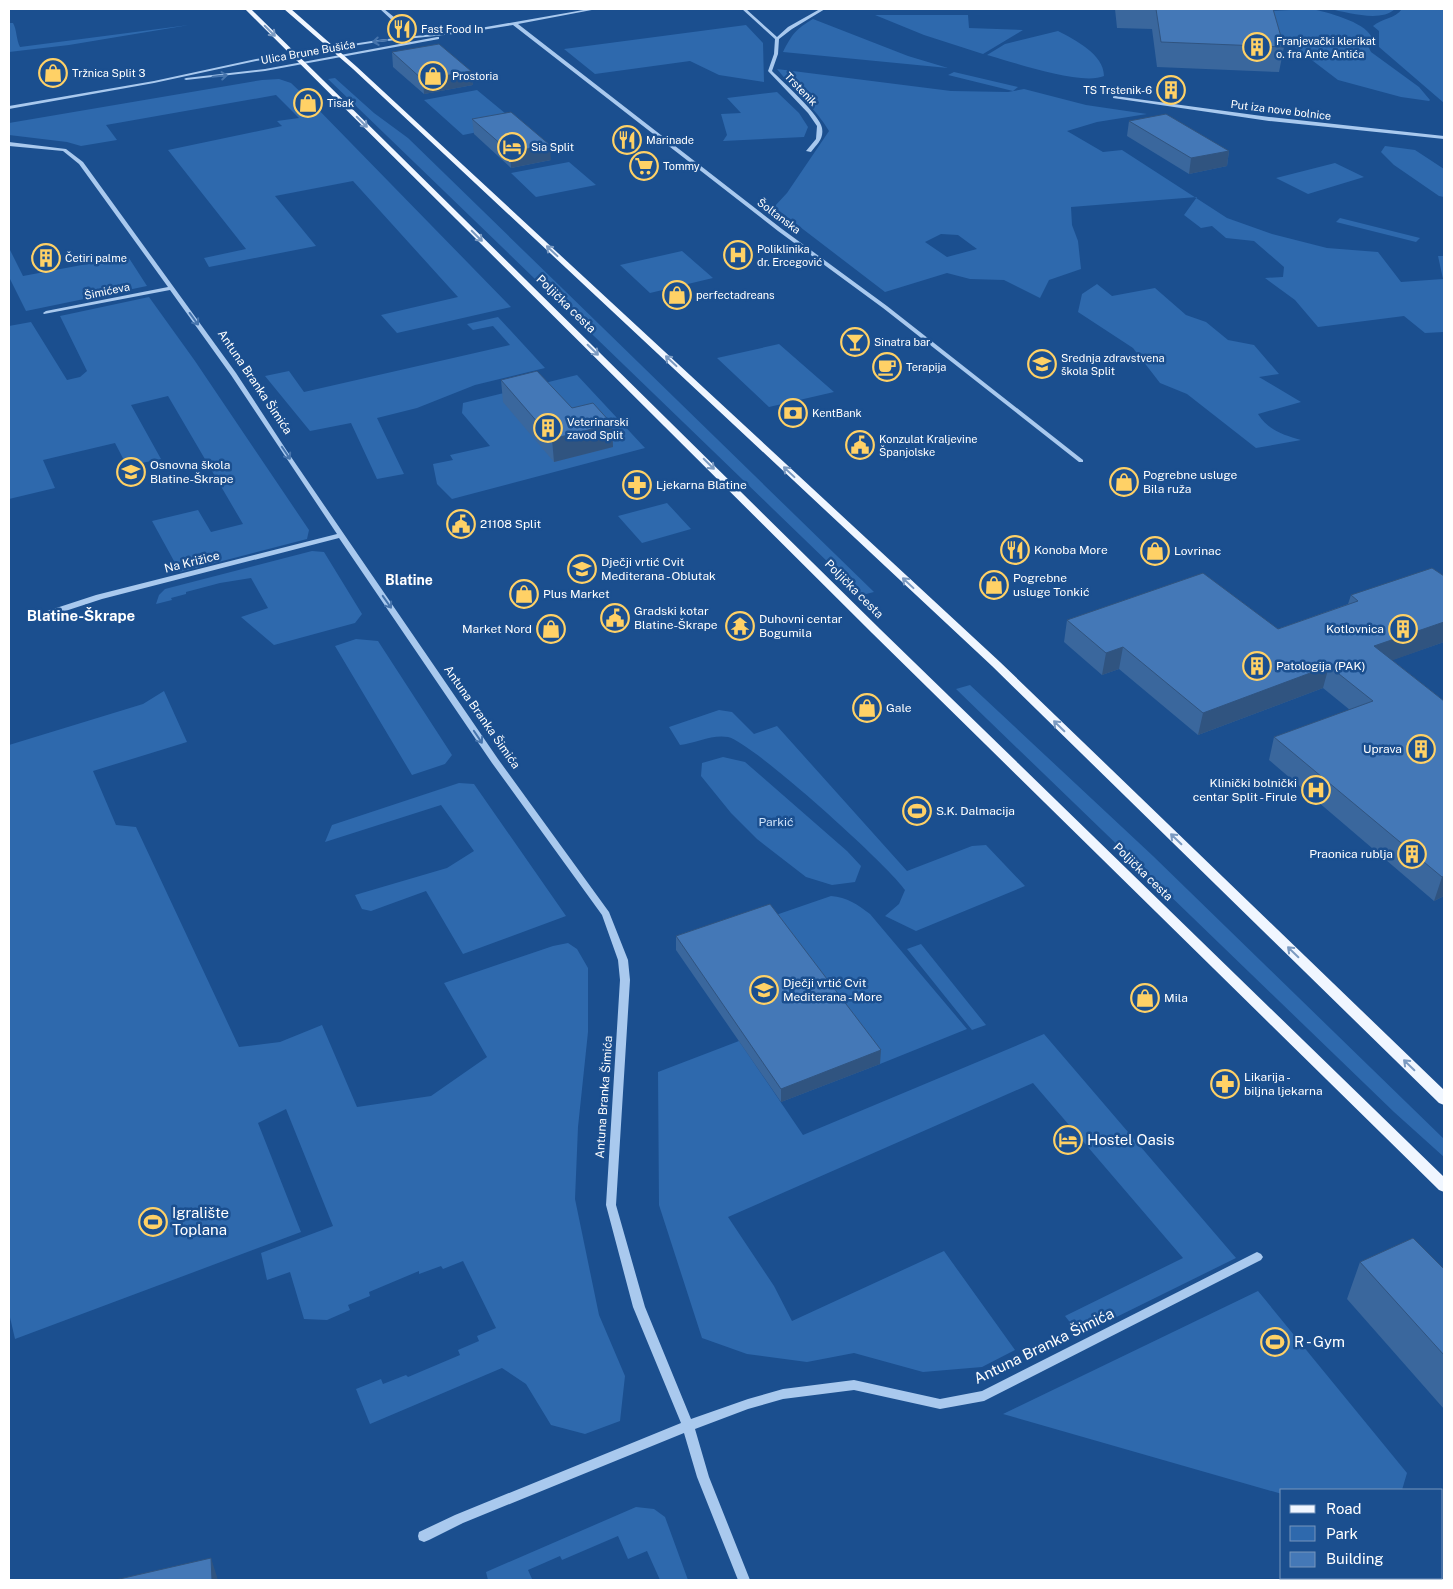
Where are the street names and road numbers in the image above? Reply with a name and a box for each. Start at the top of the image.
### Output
street label: Ulica Brune Bušića [260,38,356,66]
street label: Trstenik [782,70,820,108]
street label: Put iza nove bolnice [1230,98,1332,122]
street label: Šoltanska [755,195,804,236]
street label: Poljička cesta [533,272,599,336]
street label: Šimićeva [83,279,131,302]
street label: Antuna Branka Šimića [215,327,295,437]
street label: Na Križice [163,548,221,576]
street label: Poljička cesta [822,557,886,621]
street label: Antuna Branka Šimića [441,663,523,771]
street label: Poljička cesta [1110,840,1176,904]
street label: Antuna Branka Šimića [593,1035,615,1159]
street label: Antuna Branka Šimića [971,1304,1117,1387]

